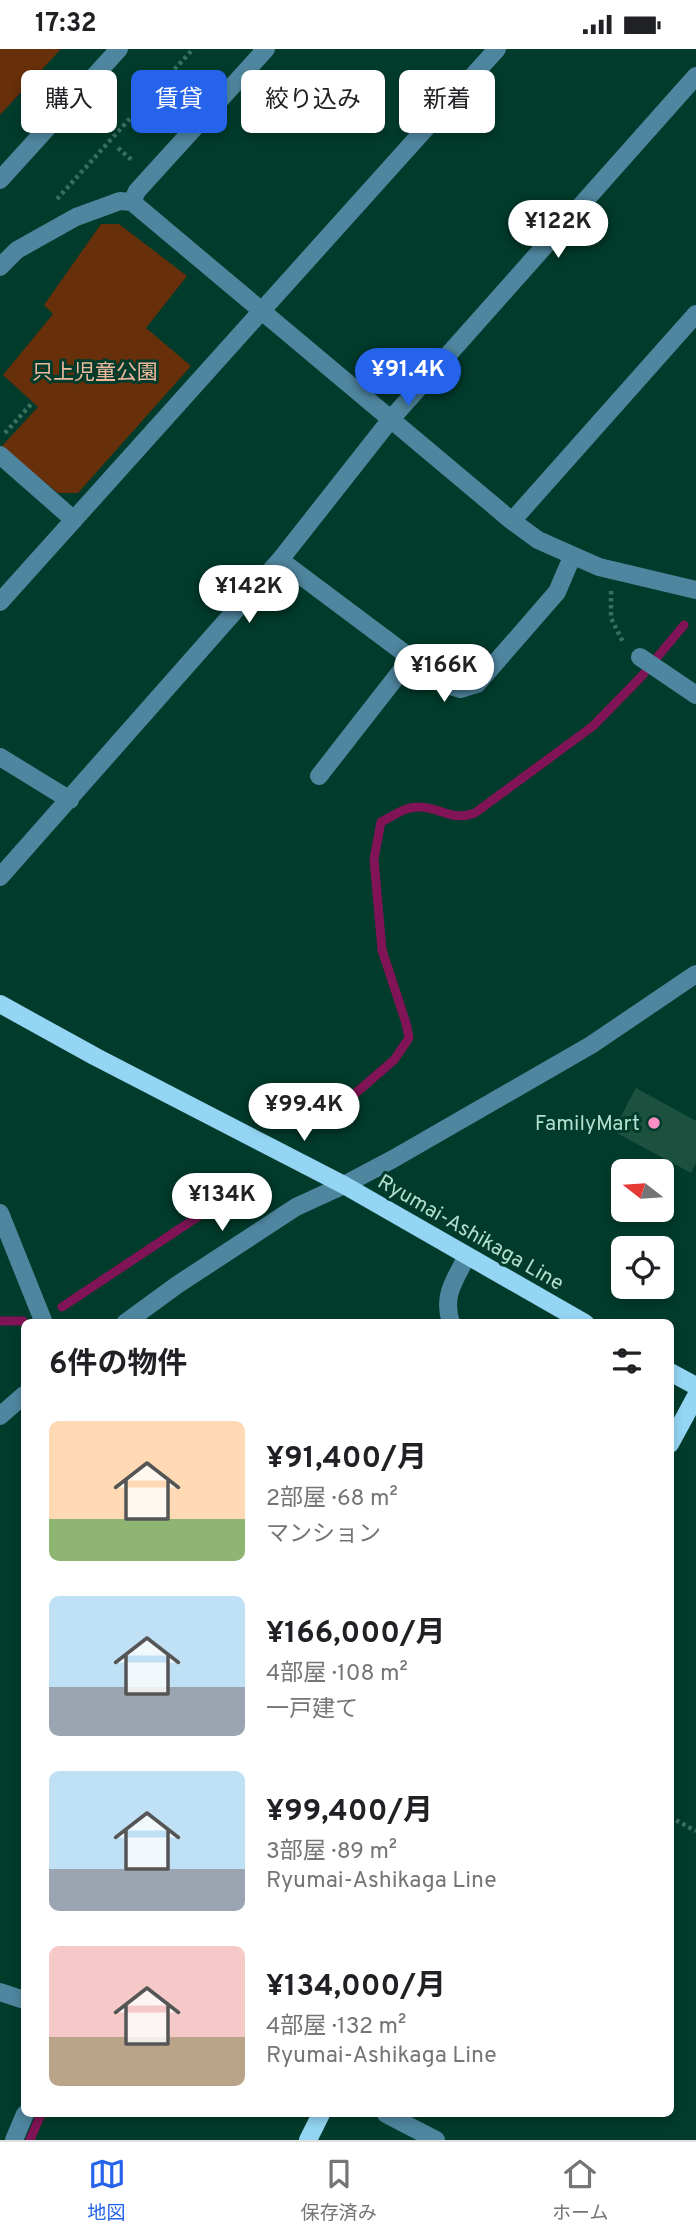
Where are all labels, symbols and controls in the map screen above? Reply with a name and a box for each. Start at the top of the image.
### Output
text: 17:32 [35,8,97,41]
chip: 購入 [21,70,117,133]
chip: 賃貸 [131,70,227,133]
chip: 絞り込み [241,70,385,133]
chip: 新着 [399,70,495,133]
pin: ¥122K [509,201,607,260]
text: ¥122K [524,208,592,237]
pin: ¥91.4K [351,349,465,408]
text: ¥91.4K [371,356,445,385]
park label: 只上児童公園 [32,360,158,387]
pin: ¥142K [200,565,298,625]
text: ¥142K [215,573,283,602]
pin: ¥166K [395,645,493,704]
text: ¥166K [410,652,478,681]
pin: ¥99.4K [247,1083,361,1143]
text: ¥99.4K [265,1091,343,1120]
place label: FamilyMart [535,1111,640,1138]
marker: FamilyMart [646,1115,662,1131]
north arrow [611,1159,674,1221]
map controls [611,1159,674,1299]
street label: Ryumai-Ashikaga Line [372,1169,568,1298]
pin: ¥134K [173,1173,271,1233]
text: ¥134K [188,1181,256,1210]
button: locate [611,1236,674,1299]
icon: filters [608,1342,646,1380]
text: 6件の物件 [49,1347,187,1384]
text: ¥91,400/月 [266,1441,427,1478]
icon: home [105,1449,189,1533]
text: 2部屋 · 68 m² [266,1485,398,1514]
text: マンション [266,1521,381,1550]
text: ¥166,000/月 [266,1616,446,1653]
icon: home [105,1624,189,1708]
text: 4部屋 · 108 m² [266,1660,408,1689]
text: 一戸建て [266,1696,358,1725]
text: ¥99,400/月 [266,1794,433,1831]
icon: home [105,1799,189,1883]
text: 3部屋 · 89 m² [266,1838,397,1867]
text: Ryumai-Ashikaga Line [266,1867,497,1896]
text: ¥134,000/月 [266,1969,446,2006]
icon: home [105,1974,189,2058]
text: 4部屋 · 132 m² [266,2013,406,2042]
text: Ryumai-Ashikaga Line [266,2042,497,2071]
tab: 地図 [88,2155,126,2226]
tab: 保存済み [301,2155,377,2226]
tab: ホーム [552,2155,608,2226]

